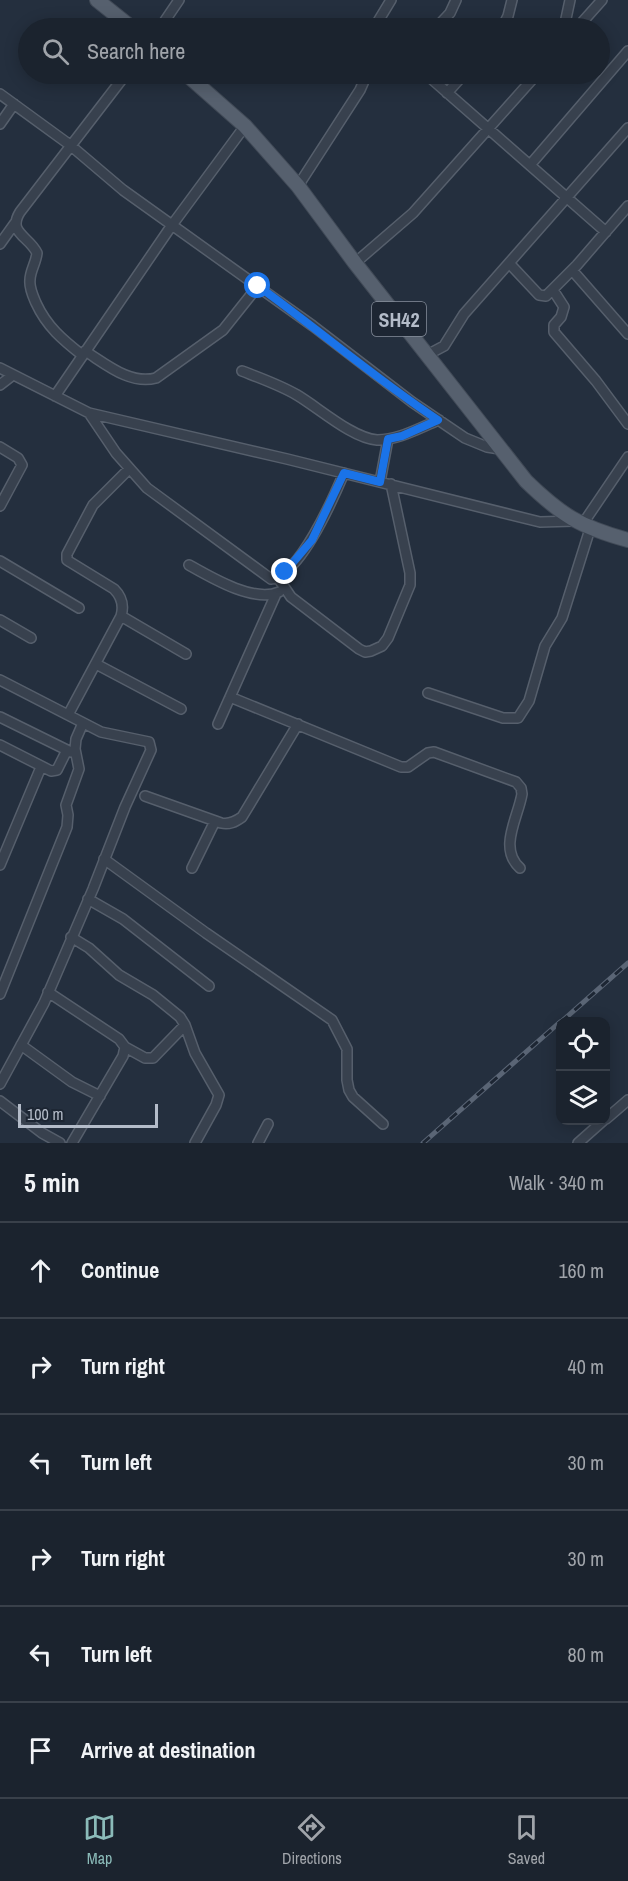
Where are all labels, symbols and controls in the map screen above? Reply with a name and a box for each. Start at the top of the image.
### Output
search box [18,18,610,84]
icon: search [39,35,72,68]
text: Search here [87,36,185,66]
route start [244,272,270,298]
road number: SH42 [372,302,426,336]
route end [271,558,297,584]
map controls [556,1017,610,1125]
button: locate [556,1017,610,1071]
button: layers [556,1071,610,1125]
scale bar [18,1101,158,1128]
text: 100 m [27,1103,63,1125]
text: 5 min [24,1165,80,1200]
text: Walk · 340 m [509,1169,604,1196]
icon: ahead [24,1254,57,1287]
text: Continue [81,1255,159,1285]
text: 160 m [558,1257,604,1284]
icon: right [24,1350,57,1383]
text: Turn right [81,1351,165,1381]
text: 40 m [568,1353,604,1380]
icon: left [24,1446,57,1479]
text: Turn left [81,1447,152,1477]
text: 30 m [568,1449,604,1476]
icon: right [24,1542,57,1575]
text: Turn right [81,1543,165,1573]
text: 30 m [568,1545,604,1572]
icon: left [24,1638,57,1671]
text: Turn left [81,1639,152,1669]
text: 80 m [568,1641,604,1668]
icon: arrive [24,1734,57,1767]
text: Arrive at destination [81,1735,255,1765]
tab: Map [83,1811,116,1869]
tab: Directions [282,1811,342,1869]
tab: Saved [508,1811,545,1869]

